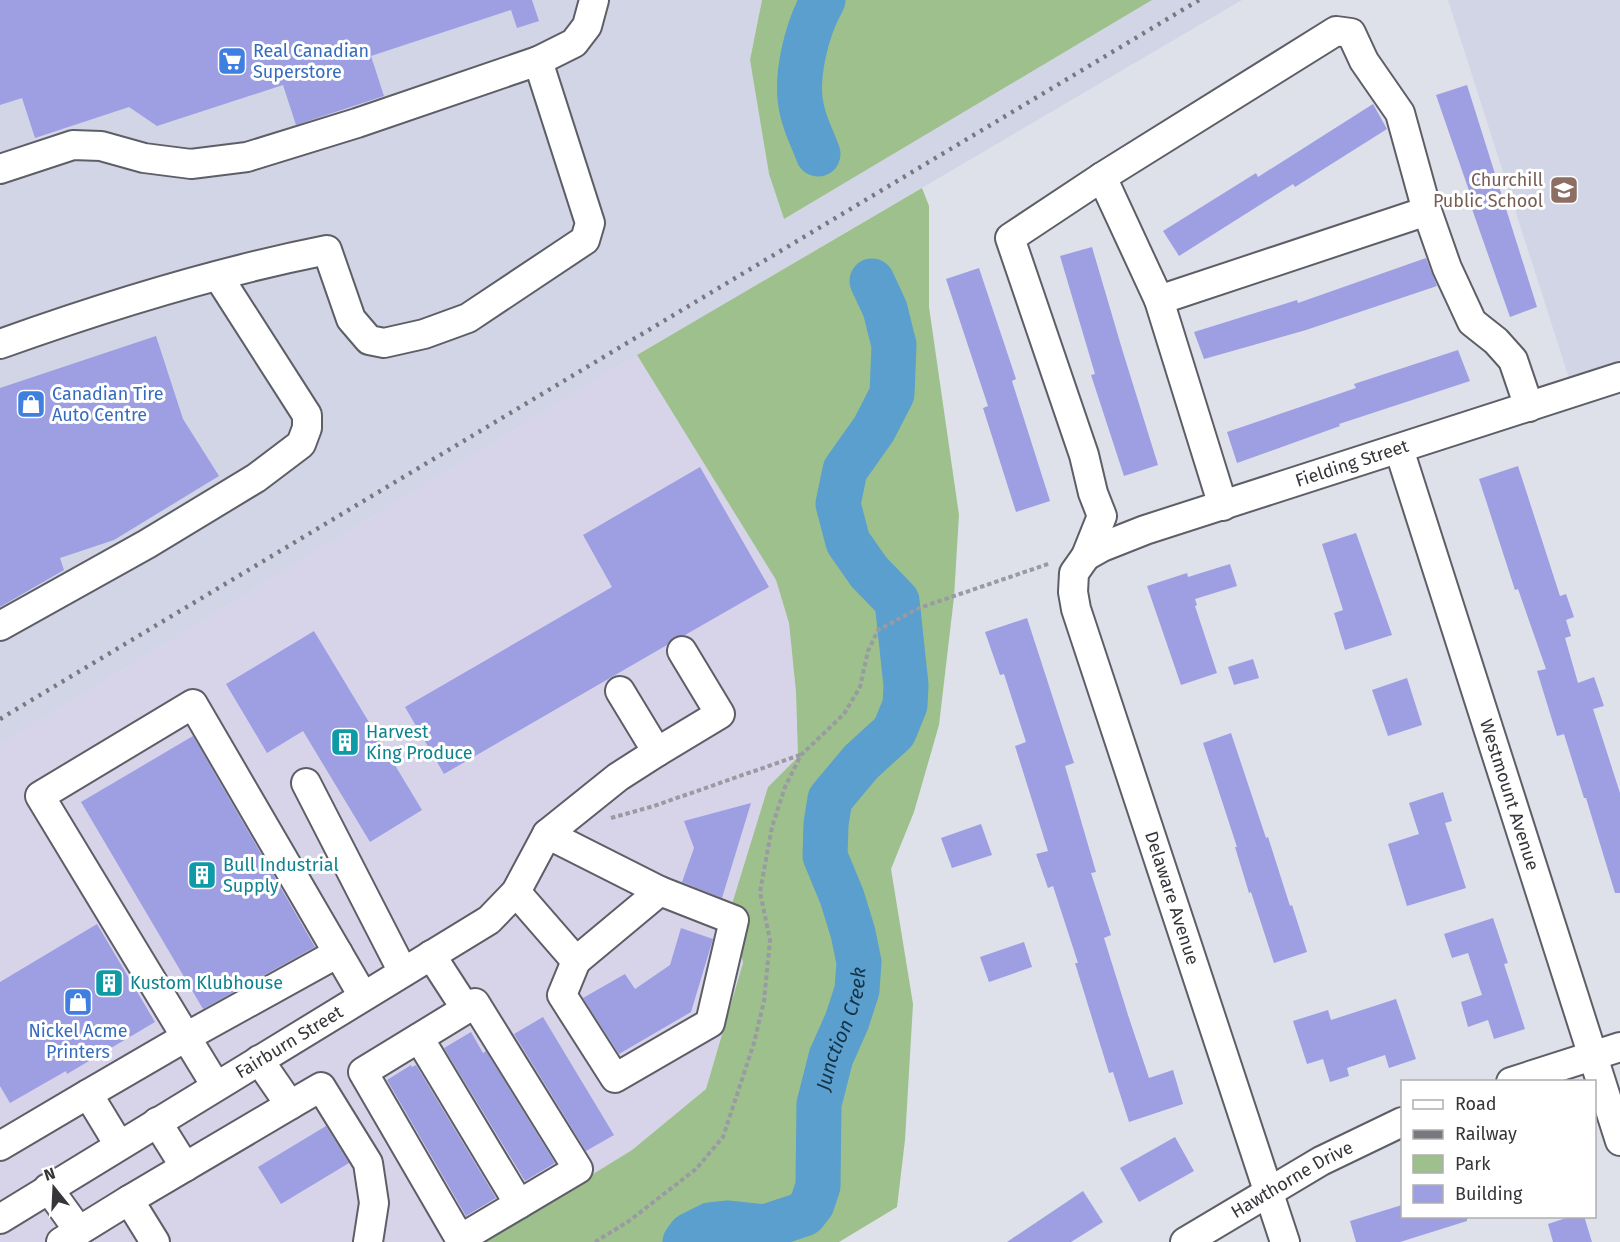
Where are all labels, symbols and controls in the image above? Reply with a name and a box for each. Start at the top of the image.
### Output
place label: Real Canadian Superstore [253,40,369,83]
supermarket icon: Real Canadian Superstore [216,45,248,77]
place label: Churchill Public School [1433,169,1543,212]
school or university icon: Churchill Public School [1548,174,1580,206]
place label: Canadian Tire Auto Centre [52,383,164,426]
shop icon: Canadian Tire Auto Centre [15,388,47,420]
street label: Fielding Street [1293,435,1412,492]
street label: Westmount Avenue [1475,716,1544,873]
place label: Harvest King Produce [366,721,473,764]
building icon: Harvest King Produce [329,726,361,758]
street label: Delaware Avenue [1140,828,1204,968]
place label: Bull Industrial Supply [223,854,339,897]
building icon: Bull Industrial Supply [186,859,218,891]
water label: Junction Creek [811,966,871,1094]
building icon: Kustom Klubhouse [93,967,125,999]
place label: Kustom Klubhouse [130,972,283,994]
shop icon: Nickel Acme Printers [62,986,94,1018]
street label: Fairburn Street [231,1001,347,1083]
place label: Nickel Acme Printers [28,1020,128,1063]
legend [1401,1080,1596,1218]
text: Road [1455,1093,1497,1115]
text: Railway [1455,1123,1517,1145]
street label: Hawthorne Drive [1227,1136,1356,1223]
text: Park [1455,1153,1491,1175]
north arrow [24,1158,84,1218]
text: N [42,1164,57,1185]
text: Building [1455,1183,1523,1205]

